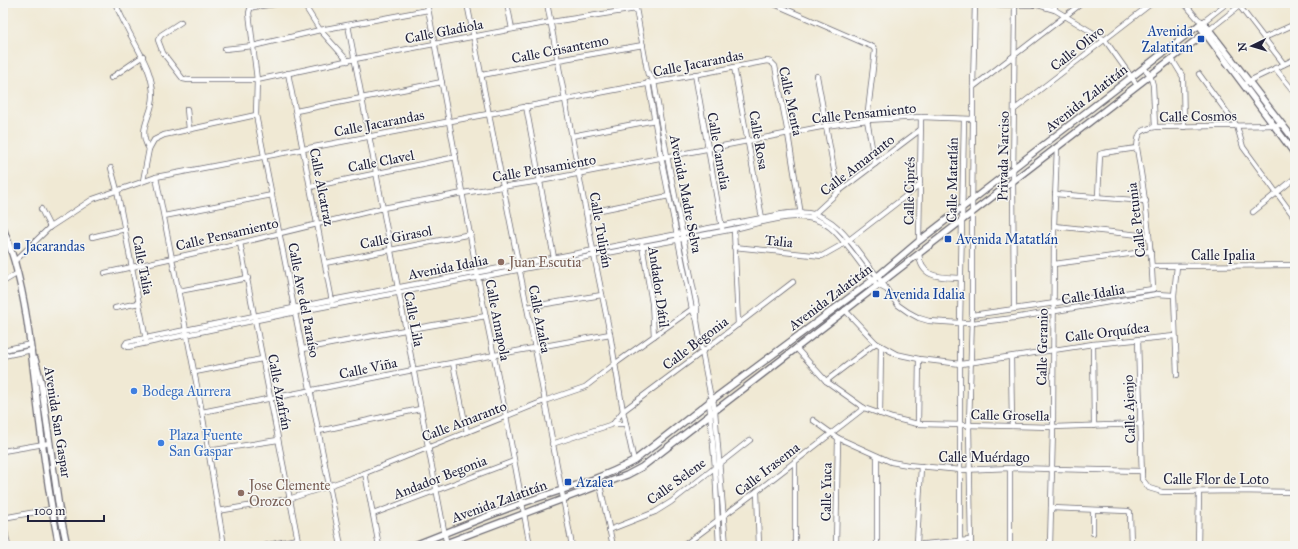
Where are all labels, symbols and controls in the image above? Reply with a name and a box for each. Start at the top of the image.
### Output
street label: Calle Gladiola [404,16,485,47]
street label: Calle Olivo [1047,22,1108,75]
place label: Avenida Zalatitan [1141,23,1193,56]
north arrow [1232,26,1272,66]
street label: Calle Crisantemo [510,32,610,67]
marker: Avenida Zalatitan [1196,34,1206,44]
text: N [1236,41,1249,52]
street label: Calle Jacarandas [651,46,745,82]
street label: Avenida Zalatitán [1041,61,1131,137]
street label: Calle Menta [775,65,806,137]
street label: Calle Pensamiento [811,100,917,127]
street label: Calle Jacarandas [332,106,426,142]
street label: Calle Cosmos [1159,107,1237,126]
street label: Calle Rosa [745,109,772,171]
street label: Calle Camelia [703,111,734,191]
street label: Privada Narciso [994,111,1013,201]
street label: Calle Amaranto [817,131,898,200]
street label: Avenida Madre Selva [666,133,705,255]
street label: Calle Matatlán [943,137,962,223]
street label: Calle Alcatraz [306,146,338,228]
street label: Calle Clavel [347,147,416,176]
street label: Calle Pensamiento [491,151,597,186]
street label: Calle Ciprés [900,157,919,225]
street label: Calle Petunia [1123,182,1150,258]
street label: Calle Tulipán [585,191,616,270]
street label: Calle Pensamiento [174,214,280,255]
street label: Calle Girasol [359,222,434,253]
place label: Avenida Matatlán [955,231,1058,248]
street label: Talia [764,232,794,251]
street label: Calle Talia [128,234,157,296]
marker: Avenida Matatlán [943,234,953,244]
place label: Jacarandas [23,238,85,256]
marker: Jacarandas [12,241,22,251]
street label: Calle Ave del Paraíso [284,241,323,359]
street label: Andador Dátil [644,244,673,329]
street label: Calle Ipalia [1191,247,1255,264]
street label: Avenida Idalia [406,251,489,284]
place label: Juan Escutia [507,254,582,272]
marker: Juan Escutia [496,257,506,267]
street label: Avenida Zalatitán [784,260,876,335]
street label: Calle Amapola [481,278,514,362]
street label: Calle Idalia [1060,281,1126,308]
street label: Calle Azalea [525,284,554,355]
place label: Avenida Idalia [883,286,965,303]
marker: Avenida Idalia [871,289,881,299]
street label: Calle Lila [400,290,427,348]
street label: Calle Geranio [1033,308,1052,386]
street label: Calle Begonia [659,313,732,374]
street label: Calle Orquídea [1064,319,1150,347]
street label: Calle Azafrán [264,353,295,432]
street label: Calle Viña [338,354,399,383]
street label: Avenida San Gaspar [40,364,75,480]
street label: Calle Ajenjo [1120,374,1139,444]
place label: Bodega Aurrera [142,383,231,400]
marker: Bodega Aurrera [129,386,139,396]
street label: Calle Amaranto [419,397,509,445]
street label: Calle Grosella [970,406,1050,425]
place label: Plaza Fuente San Gaspar [169,427,243,460]
marker: Plaza Fuente San Gaspar [156,438,166,448]
street label: Calle Irasema [731,439,803,500]
street label: Calle Muérdago [938,449,1030,466]
street label: Andador Begonia [390,452,489,503]
street label: Calle Selene [644,454,709,508]
street label: Calle Yuca [817,462,836,522]
street label: Calle Flor de Loto [1163,471,1269,488]
place label: Azalea [575,474,613,491]
street label: Avenida Zalatitán [448,476,550,527]
place label: Jose Clemente Orozco [247,477,331,510]
marker: Azalea [563,477,573,487]
marker: Jose Clemente Orozco [236,488,246,498]
scale bar [28,497,104,523]
text: 100 m [34,504,65,518]

